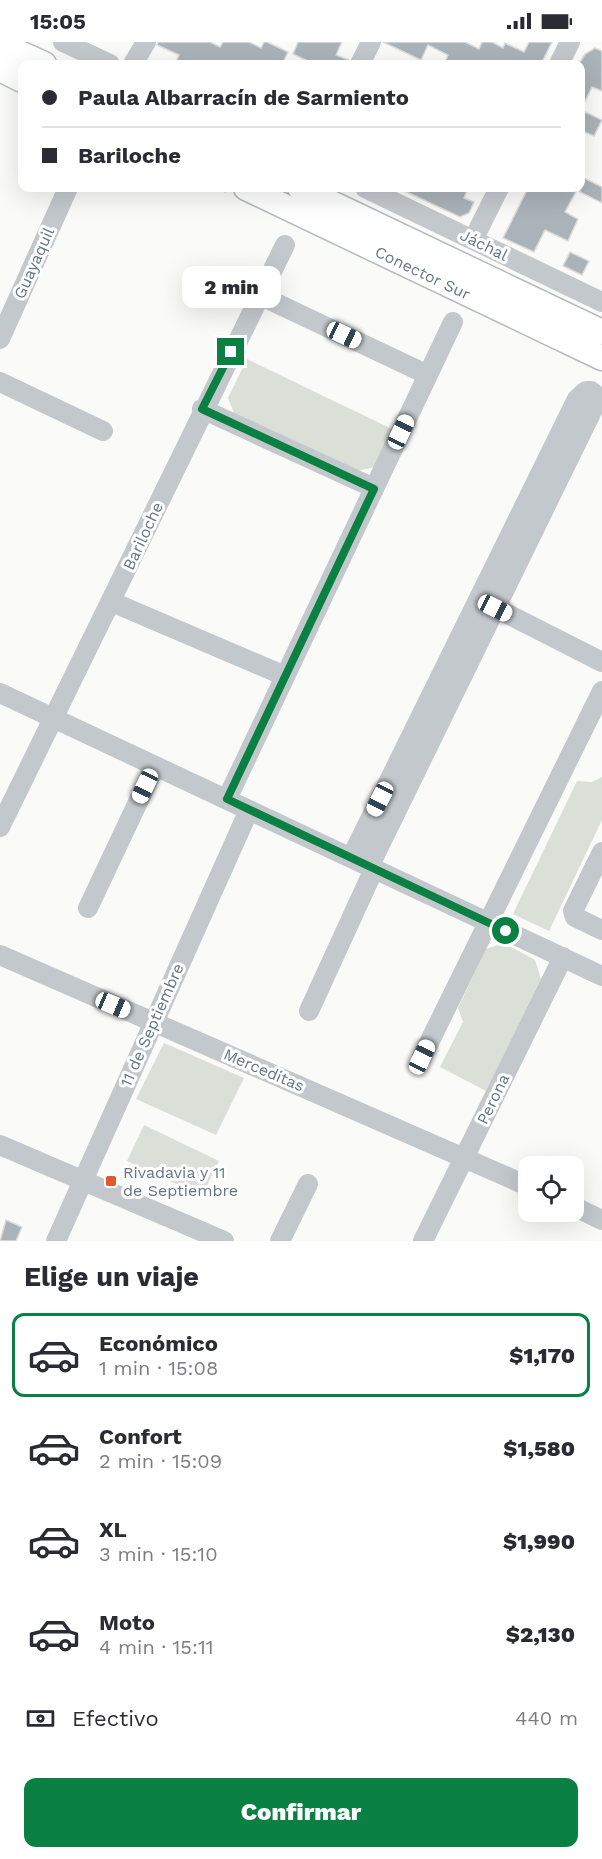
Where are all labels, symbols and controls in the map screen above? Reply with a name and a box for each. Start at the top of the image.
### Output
text: 15:05 [30,9,86,34]
text: Paula Albarracín de Sarmiento [78,85,409,110]
text: Bariloche [78,143,181,168]
street label: Guayaquil [10,224,58,302]
street label: Jáchal [457,225,511,265]
street label: Conector Sur [372,242,474,303]
callout: 2 min [182,265,280,307]
text: 2 min [204,275,259,299]
car [324,319,364,351]
route end [217,338,244,365]
car [385,412,417,452]
street label: Bariloche [119,499,167,573]
car [475,592,515,624]
car [129,766,161,806]
car [364,779,396,819]
route start [492,917,519,944]
street label: 11 de Septiembre [116,960,188,1090]
car [93,990,133,1020]
car [406,1037,438,1077]
street label: Merceditas [221,1045,307,1095]
street label: Perona [473,1071,513,1127]
map controls [518,1156,584,1222]
button: locate [518,1156,584,1222]
place label: Rivadavia y 11 de Septiembre [123,1163,238,1200]
marker: Rivadavia y 11 de Septiembre [104,1174,118,1188]
text: Elige un viaje [24,1261,199,1293]
icon: car [27,1328,81,1382]
text: Económico [99,1331,218,1356]
text: $1,170 [509,1343,575,1368]
text: 1 min · 15:08 [99,1356,218,1380]
icon: car [27,1421,81,1475]
text: Confort [99,1424,182,1449]
text: $1,580 [503,1436,575,1461]
text: 2 min · 15:09 [99,1449,222,1473]
icon: car [27,1514,81,1568]
text: XL [99,1517,127,1542]
text: $1,990 [503,1529,575,1554]
text: 3 min · 15:10 [99,1542,218,1566]
icon: car [27,1607,81,1661]
text: Moto [99,1610,155,1635]
text: $2,130 [506,1622,575,1647]
text: 4 min · 15:11 [99,1635,214,1659]
icon: cash [24,1702,57,1735]
text: Efectivo [72,1706,159,1731]
text: 440 m [515,1706,578,1730]
button: Confirmar [24,1778,578,1847]

